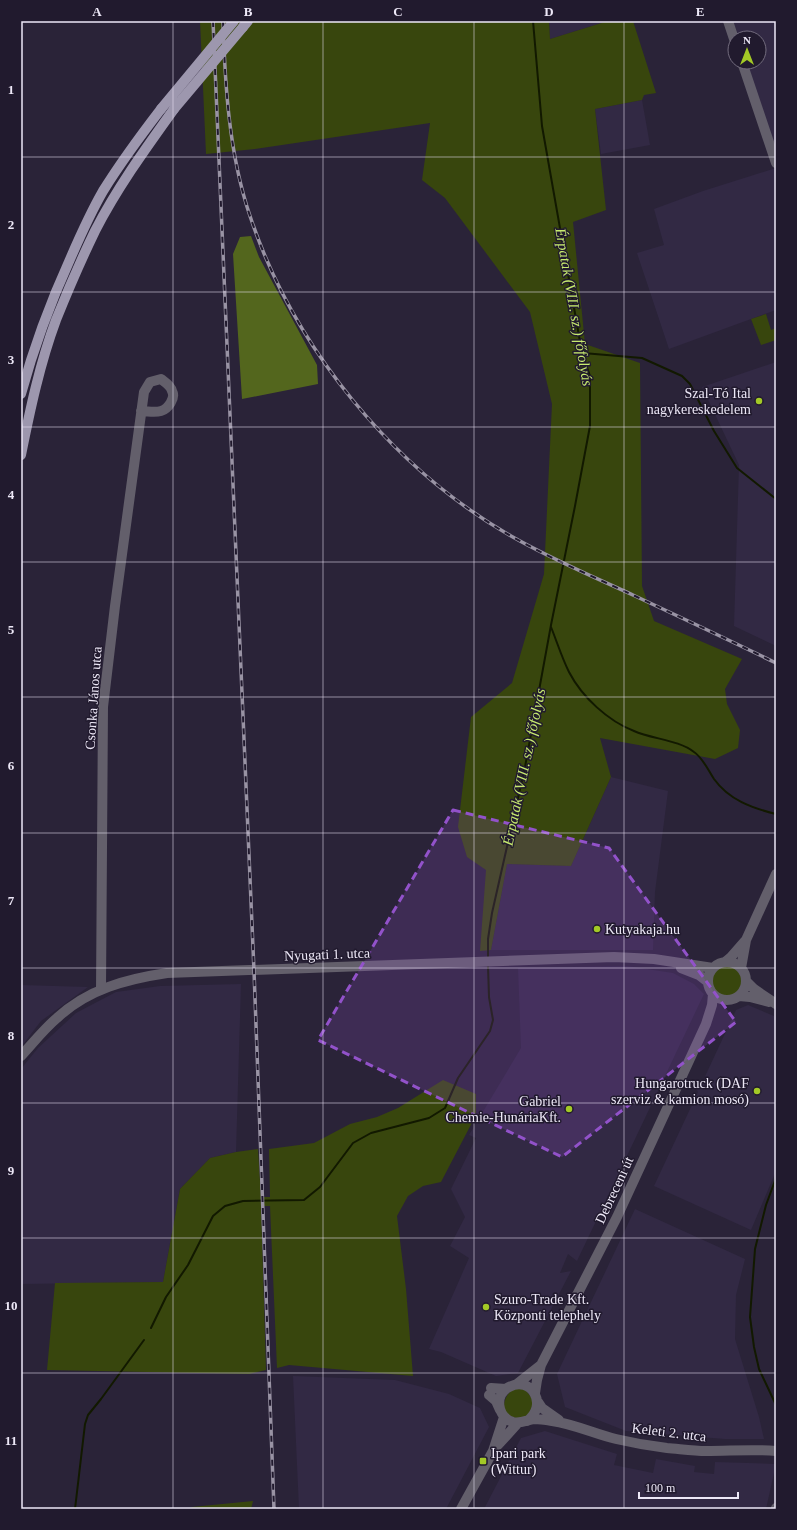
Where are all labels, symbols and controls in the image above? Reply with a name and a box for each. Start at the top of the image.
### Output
text: A [92,4,102,19]
text: B [244,4,253,19]
text: C [393,4,403,19]
text: D [544,4,554,19]
text: E [696,4,704,19]
north arrow [727,30,767,70]
text: N [743,34,751,46]
text: 1 [8,82,14,97]
text: 2 [8,217,14,232]
water label: Érpatak (VIII. sz.) főfolyás [551,226,596,388]
text: 3 [8,352,15,367]
place label: Szal-Tó Ital nagykereskedelem [647,386,751,417]
marker: Szal-Tó Ital nagykereskedelem [754,396,764,406]
text: 4 [8,487,15,502]
text: 5 [8,622,15,637]
street label: Csonka János utca [82,645,105,750]
water label: Érpatak (VIII. sz.) főfolyás [499,687,550,848]
text: 6 [8,758,15,773]
text: 7 [8,893,15,908]
place label: Kutyakaja.hu [605,922,680,937]
marker: Kutyakaja.hu [592,924,602,934]
street label: Nyugati 1. utca [284,945,371,963]
text: 8 [8,1028,15,1043]
place label: Hungarotruck (DAF szerviz & kamion mosó) [611,1076,749,1108]
marker: Hungarotruck (DAF szerviz & kamion mosó) [752,1086,762,1096]
place label: Gabriel Chemie-HunáriaKft. [446,1094,561,1125]
marker: Gabriel Chemie-HunáriaKft. [564,1104,574,1114]
street label: Debreceni út [592,1154,636,1226]
text: 9 [8,1163,15,1178]
place label: Szuro-Trade Kft. Központi telephely [494,1292,601,1323]
text: 10 [5,1298,18,1313]
marker: Szuro-Trade Kft. Központi telephely [481,1302,491,1312]
street label: Keleti 2. utca [631,1420,708,1445]
text: 11 [5,1433,17,1448]
place label: Ipari park (Wittur) [491,1446,546,1478]
marker: Ipari park (Wittur) [478,1456,488,1466]
scale bar [639,1474,738,1500]
text: 100 m [645,1481,676,1495]

